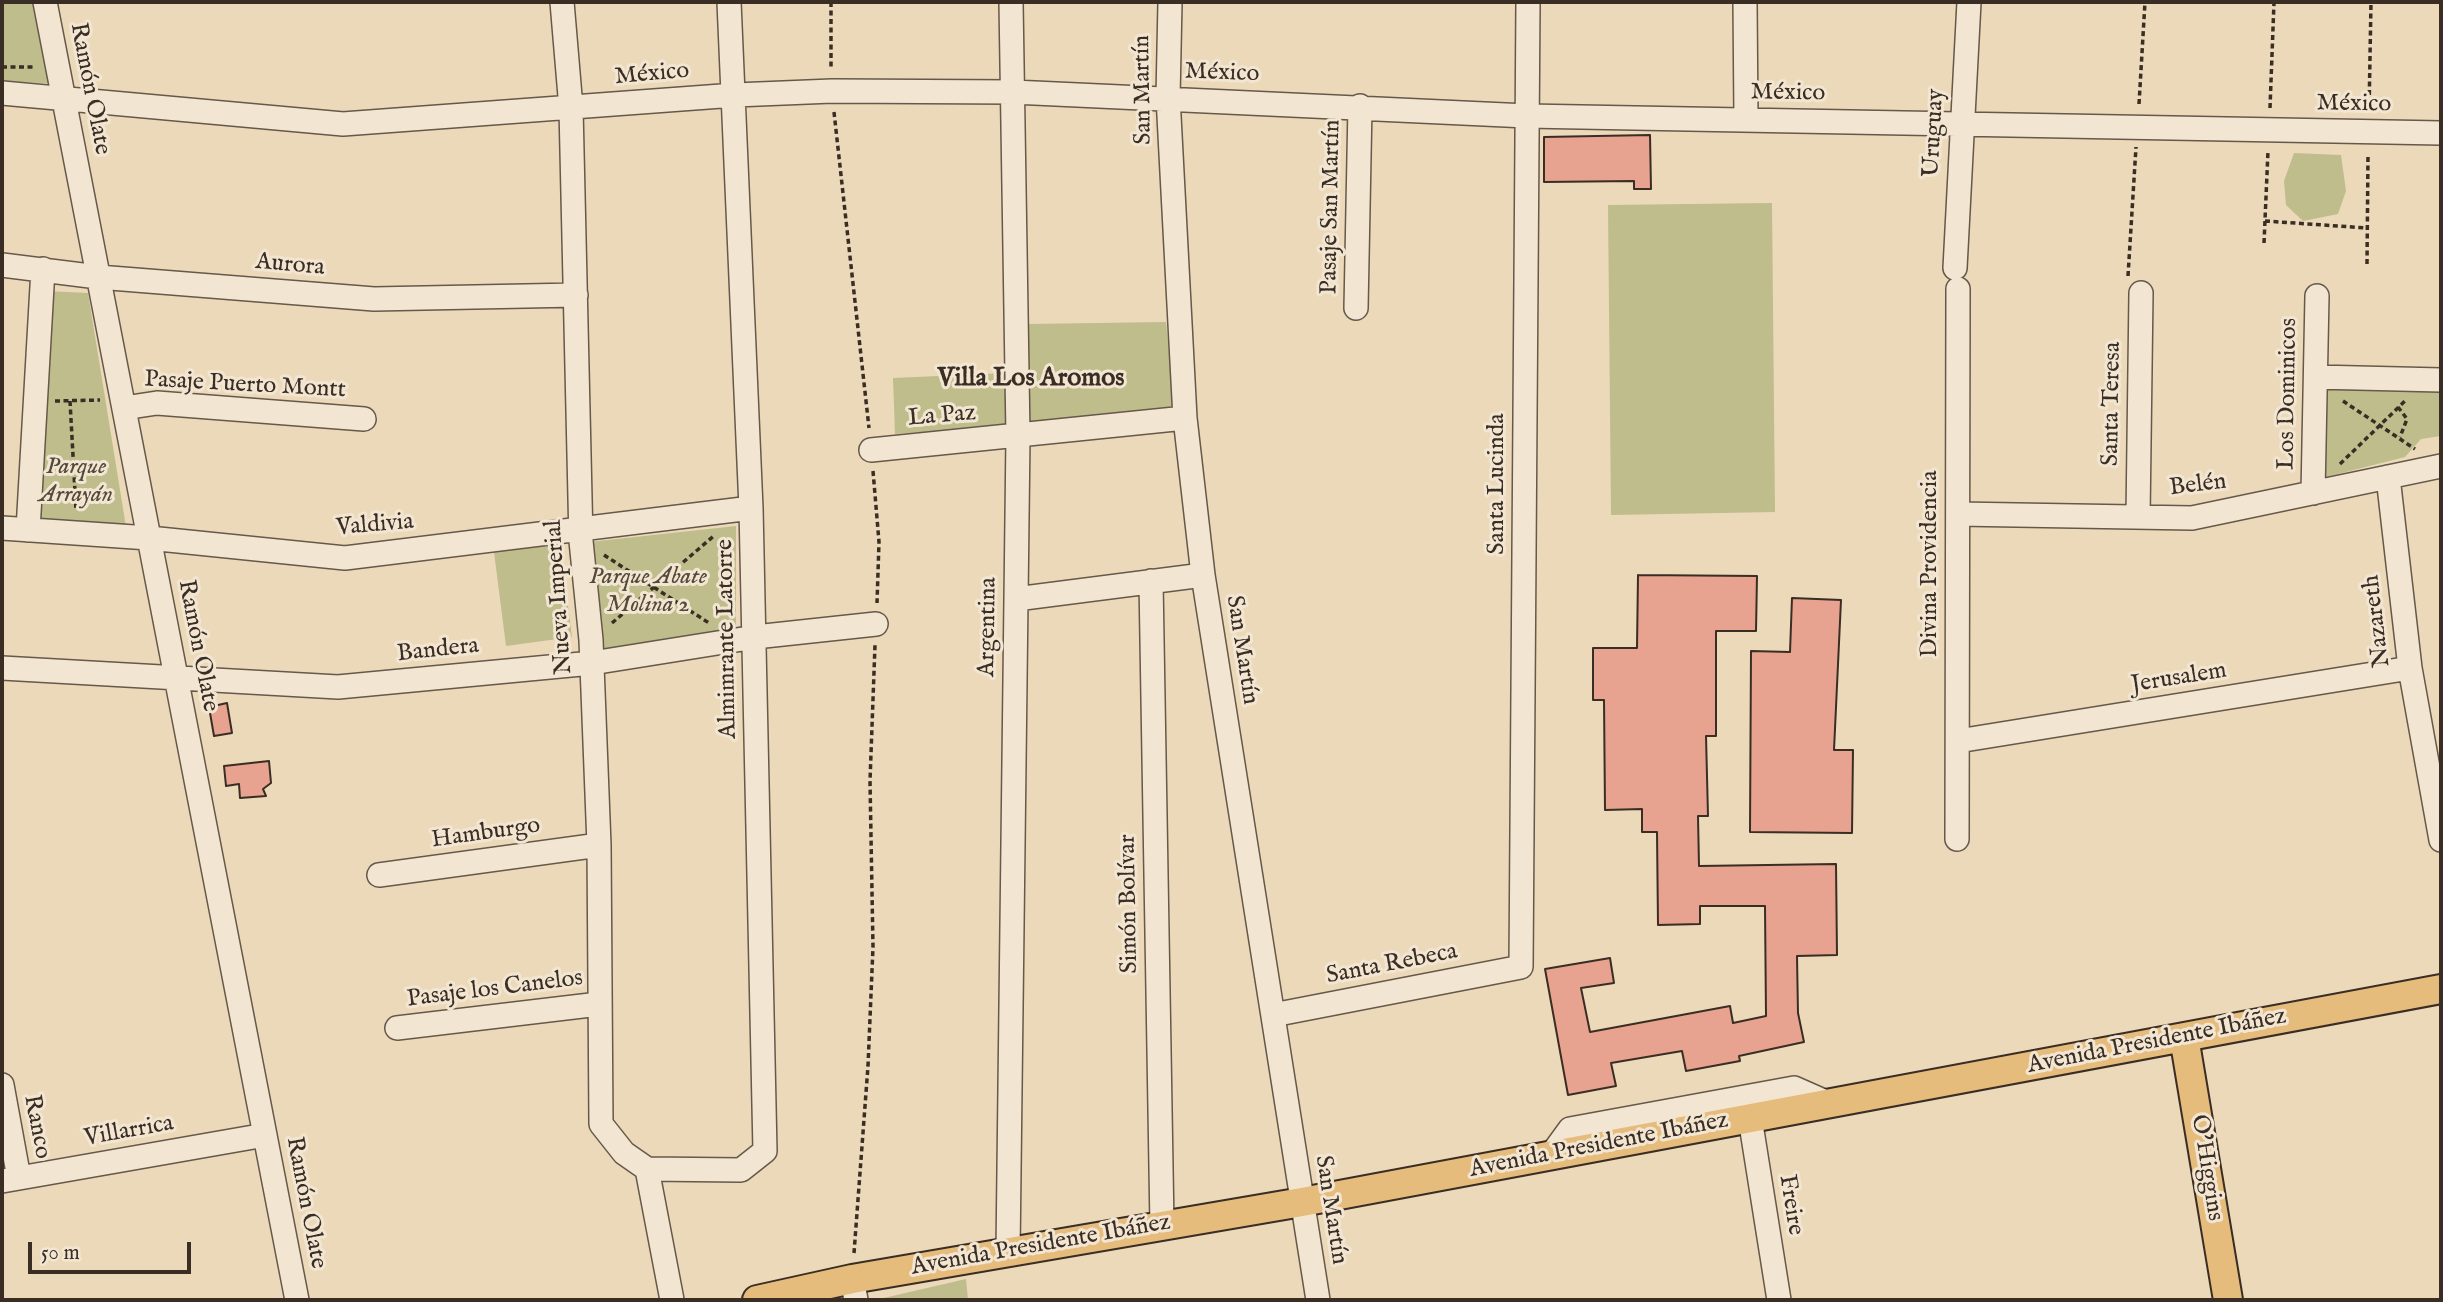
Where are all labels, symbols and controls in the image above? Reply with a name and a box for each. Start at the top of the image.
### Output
street label: Ramón Olate [62,21,116,157]
street label: San Martín [1129,35,1159,145]
street label: México [614,57,690,93]
street label: México [1184,58,1260,90]
street label: México [1750,79,1826,109]
street label: Uruguay [1918,88,1952,178]
street label: México [2316,90,2392,120]
street label: Pasaje San Martín [1316,119,1348,295]
street label: Aurora [254,249,326,283]
street label: Los Dominicos [2273,318,2305,470]
street label: Santa Teresa [2098,342,2128,466]
district label: Villa Los Aromos [938,364,1124,396]
street label: Pasaje Puerto Montt [144,366,346,406]
street label: La Paz [907,400,977,434]
street label: Santa Lucinda [1484,413,1512,555]
park label: Parque Arrayán [39,454,113,510]
street label: Belén [2168,468,2228,504]
street label: Divina Providencia [1917,470,1945,658]
street label: Valdivia [335,508,415,544]
street label: Nueva Imperial [540,519,580,675]
street label: Almimrante Latorre [712,539,744,739]
park label: Parque Abate Molina 2 [589,564,707,620]
street label: Nazareth [2358,573,2398,669]
street label: Argentina [974,577,1004,677]
street label: Ramón Olate [170,578,224,714]
street label: San Martín [1218,593,1264,707]
street label: Bandera [396,632,480,670]
street label: Jerusalem [2129,657,2229,701]
street label: Hamburgo [430,812,542,856]
street label: Simón Bolívar [1114,834,1146,974]
street label: Santa Rebeca [1324,938,1460,992]
street label: Pasaje los Canelos [405,965,585,1015]
street label: Avenida Presidente Ibáñez [2025,1003,2289,1081]
street label: Ranco [16,1093,56,1161]
street label: Avenida Presidente Ibáñez [1467,1107,1731,1185]
street label: Villarrica [82,1110,176,1154]
street label: O'Higgins [2183,1113,2229,1223]
street label: Ramón Olate [278,1135,332,1271]
street label: San Martín [1307,1153,1353,1267]
street label: Freire [1771,1173,1809,1237]
street label: Avenida Presidente Ibáñez [909,1209,1173,1283]
scale bar [32,1228,194,1272]
text: 50 m [41,1240,80,1267]

